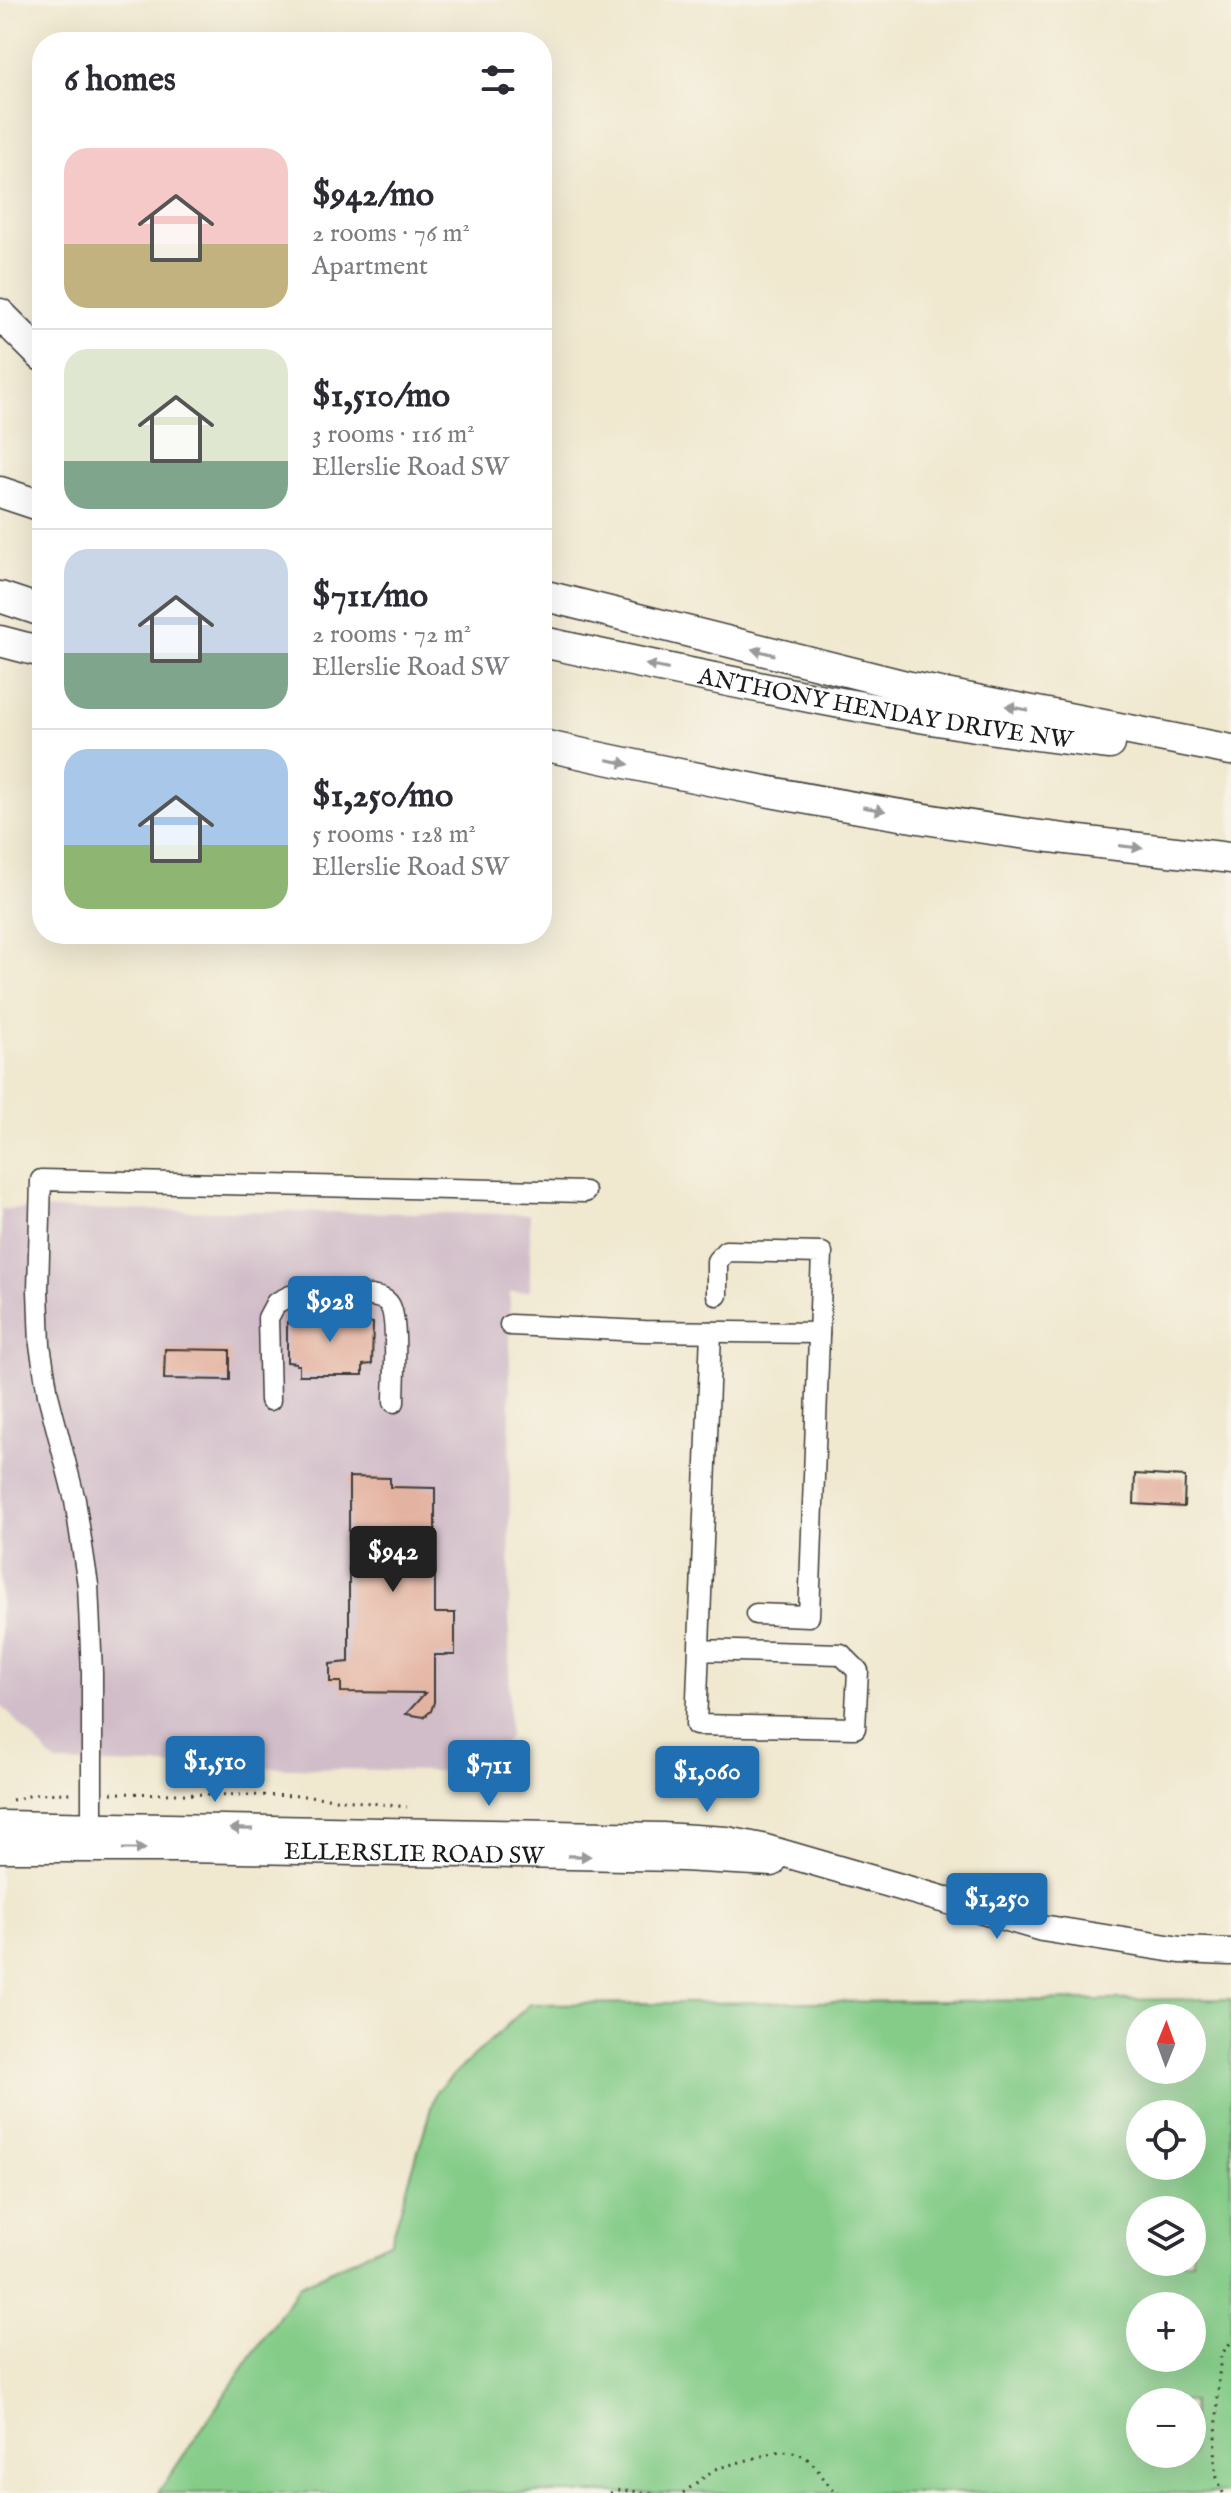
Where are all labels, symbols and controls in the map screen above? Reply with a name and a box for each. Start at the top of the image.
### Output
icon: filters [476,58,520,102]
text: 6 homes [64,59,176,102]
text: $942/mo [312,174,434,217]
icon: home [128,180,224,276]
text: 2 rooms · 76 m² [312,217,470,250]
text: Apartment [312,250,428,283]
text: $1,510/mo [312,375,450,418]
icon: home [128,381,224,477]
text: 3 rooms · 116 m² [312,418,475,451]
text: Ellerslie Road SW [312,451,509,484]
text: $711/mo [312,575,428,618]
icon: home [128,581,224,677]
text: 2 rooms · 72 m² [312,618,471,651]
one-way arrow [751,645,776,657]
text: Ellerslie Road SW [312,651,509,684]
one-way arrow [644,660,669,672]
street label: ANTHONY HENDAY DRIVE NW [694,661,1076,757]
one-way arrow [1004,701,1029,714]
one-way arrow [606,756,631,768]
text: $1,250/mo [312,775,453,818]
icon: home [128,781,224,877]
one-way arrow [861,804,886,816]
text: 5 rooms · 128 m² [312,818,476,851]
one-way arrow [1119,840,1144,853]
text: Ellerslie Road SW [312,851,509,884]
pin: $928 [283,1276,377,1344]
text: $928 [306,1285,354,1318]
pin: $942 [346,1526,440,1594]
text: $942 [368,1535,418,1568]
pin: $1,510 [150,1736,280,1804]
pin: $711 [442,1740,536,1808]
text: $1,510 [184,1745,246,1778]
pin: $1,060 [642,1746,772,1814]
text: $711 [466,1749,512,1782]
text: $1,060 [673,1755,741,1788]
one-way arrow [228,1823,253,1835]
street label: ELLERSLIE ROAD SW [284,1837,545,1873]
one-way arrow [122,1843,147,1855]
one-way arrow [567,1850,592,1862]
pin: $1,250 [932,1873,1062,1941]
text: $1,250 [964,1882,1030,1915]
north arrow [1126,2004,1206,2084]
map controls [1126,2004,1206,2468]
button: locate [1126,2100,1206,2180]
button: layers [1126,2196,1206,2276]
button: + [1126,2292,1206,2372]
button: − [1126,2388,1206,2468]

